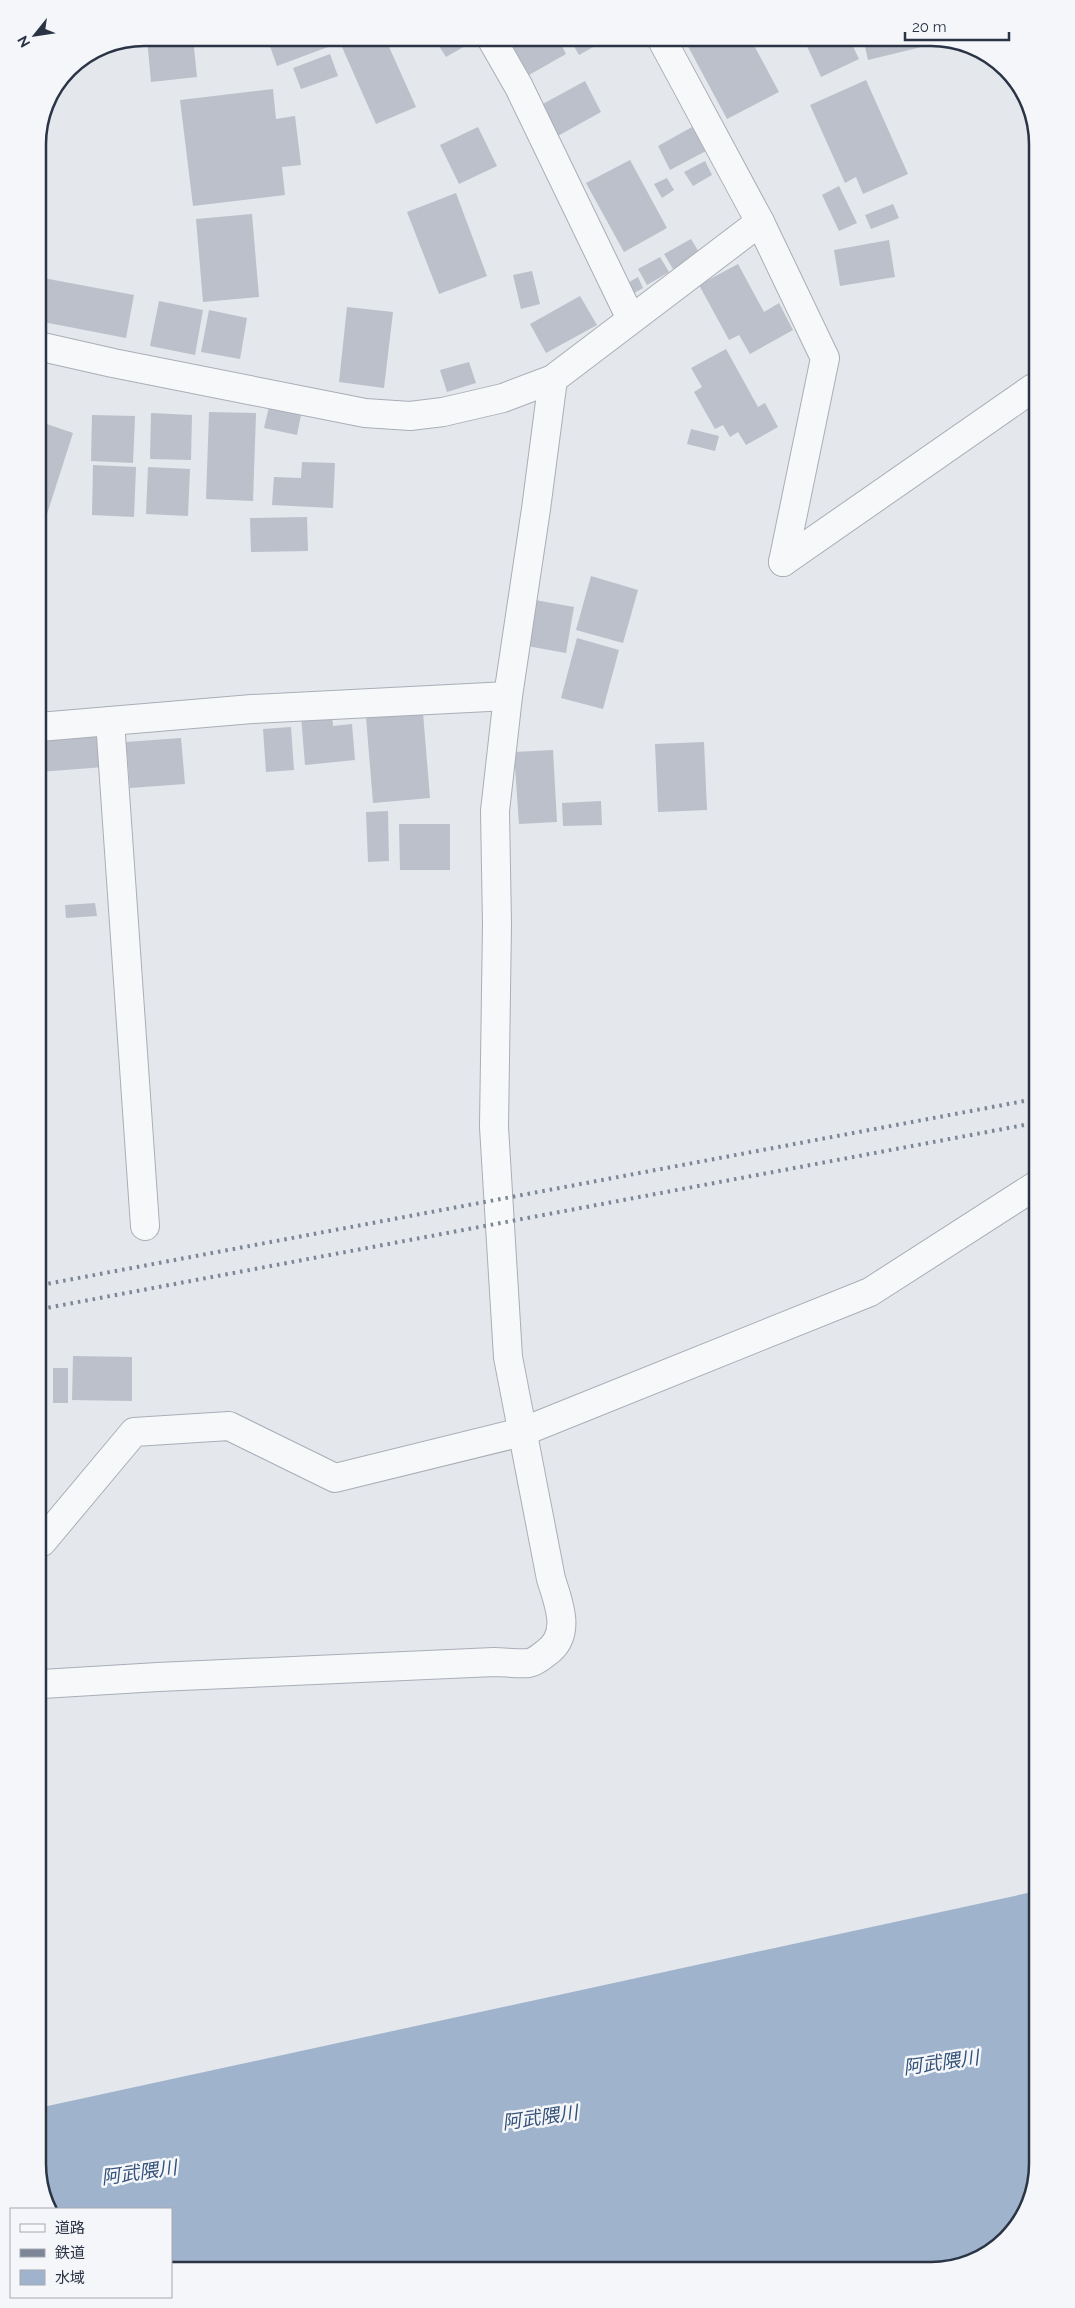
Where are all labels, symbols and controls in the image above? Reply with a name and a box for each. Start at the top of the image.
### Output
north arrow [10,10,60,60]
scale bar [905,10,1009,42]
text: 20 m [912,18,947,36]
text: N [14,33,33,50]
water label: 阿武隈川 [902,2046,982,2078]
water label: 阿武隈川 [501,2101,581,2133]
water label: 阿武隈川 [100,2156,180,2188]
legend [10,2208,172,2298]
text: 道路 [55,2219,85,2237]
text: 鉄道 [55,2244,85,2262]
text: 水域 [55,2269,85,2287]

